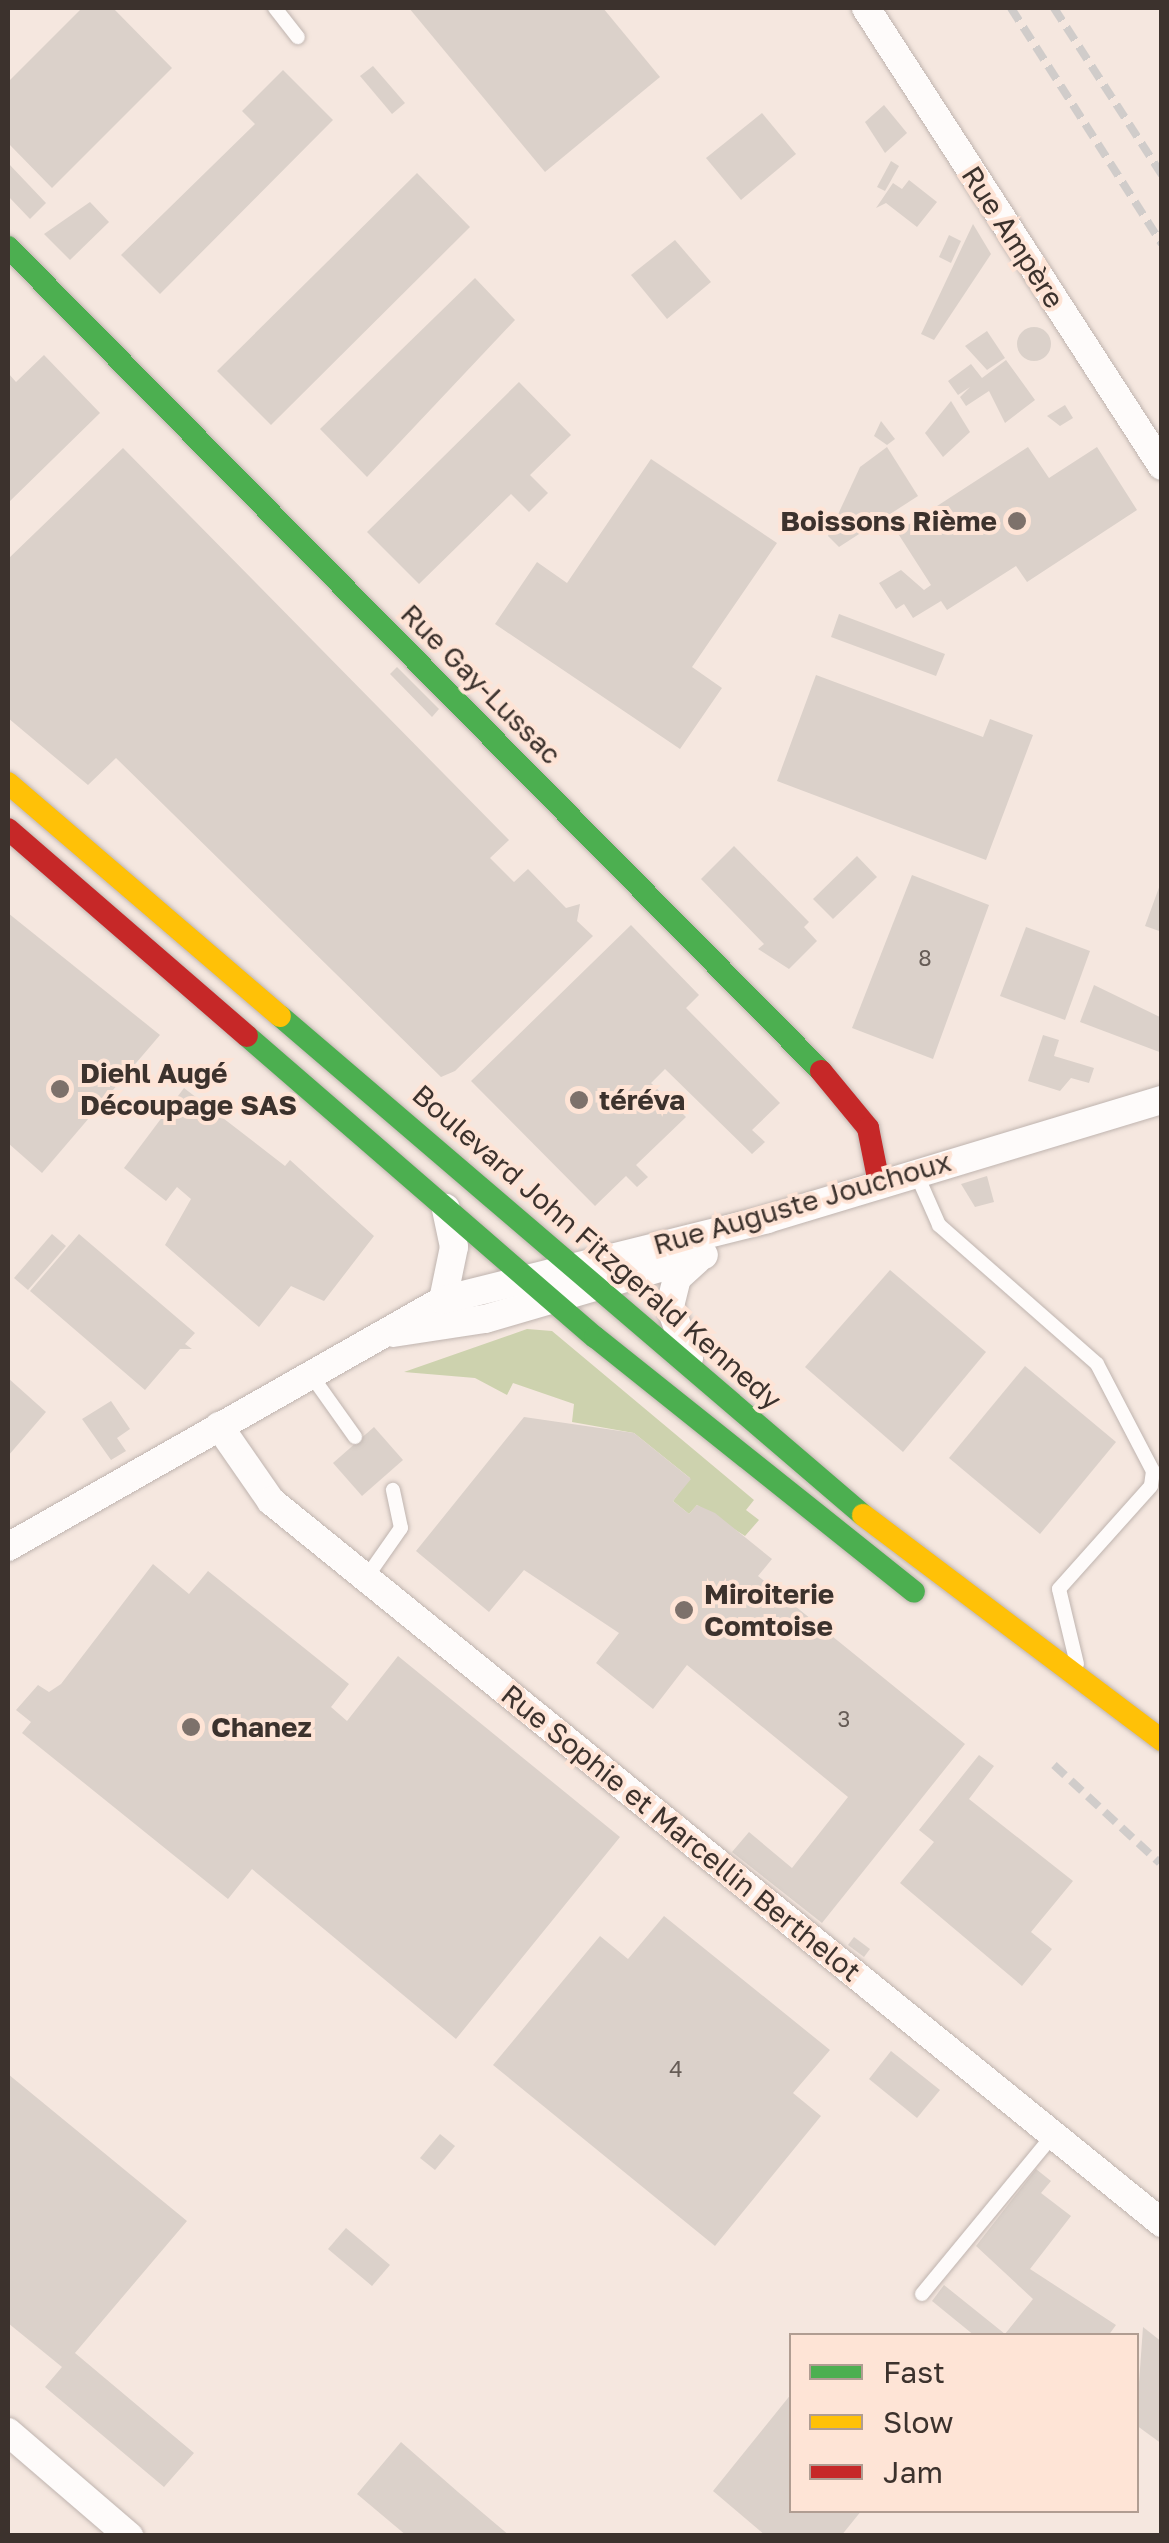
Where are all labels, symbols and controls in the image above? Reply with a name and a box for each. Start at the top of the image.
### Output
street label: Rue Ampère [955,160,1071,314]
place label: Boissons Rième [780,504,997,538]
marker: Boissons Rième [1006,510,1028,532]
street label: Rue Gay-Lussac [394,597,568,771]
house number: 8 [918,945,932,971]
place label: Diehl Augé Découpage SAS [80,1056,297,1122]
marker: Diehl Augé Découpage SAS [49,1078,71,1100]
street label: Boulevard John Fitzgerald Kennedy [406,1078,788,1416]
place label: téréva [599,1083,685,1117]
marker: téréva [568,1089,590,1111]
street label: Rue Auguste Jouchoux [649,1144,955,1262]
place label: Miroiterie Comtoise [704,1577,834,1643]
marker: Miroiterie Comtoise [673,1599,695,1621]
street label: Rue Sophie et Marcellin Berthelot [495,1678,867,1988]
house number: 3 [838,1706,850,1732]
place label: Chanez [211,1710,312,1744]
marker: Chanez [180,1716,202,1738]
house number: 4 [669,2056,683,2082]
legend [789,2333,1139,2513]
text: Fast [883,2354,945,2390]
text: Slow [883,2404,954,2440]
text: Jam [883,2454,943,2490]

